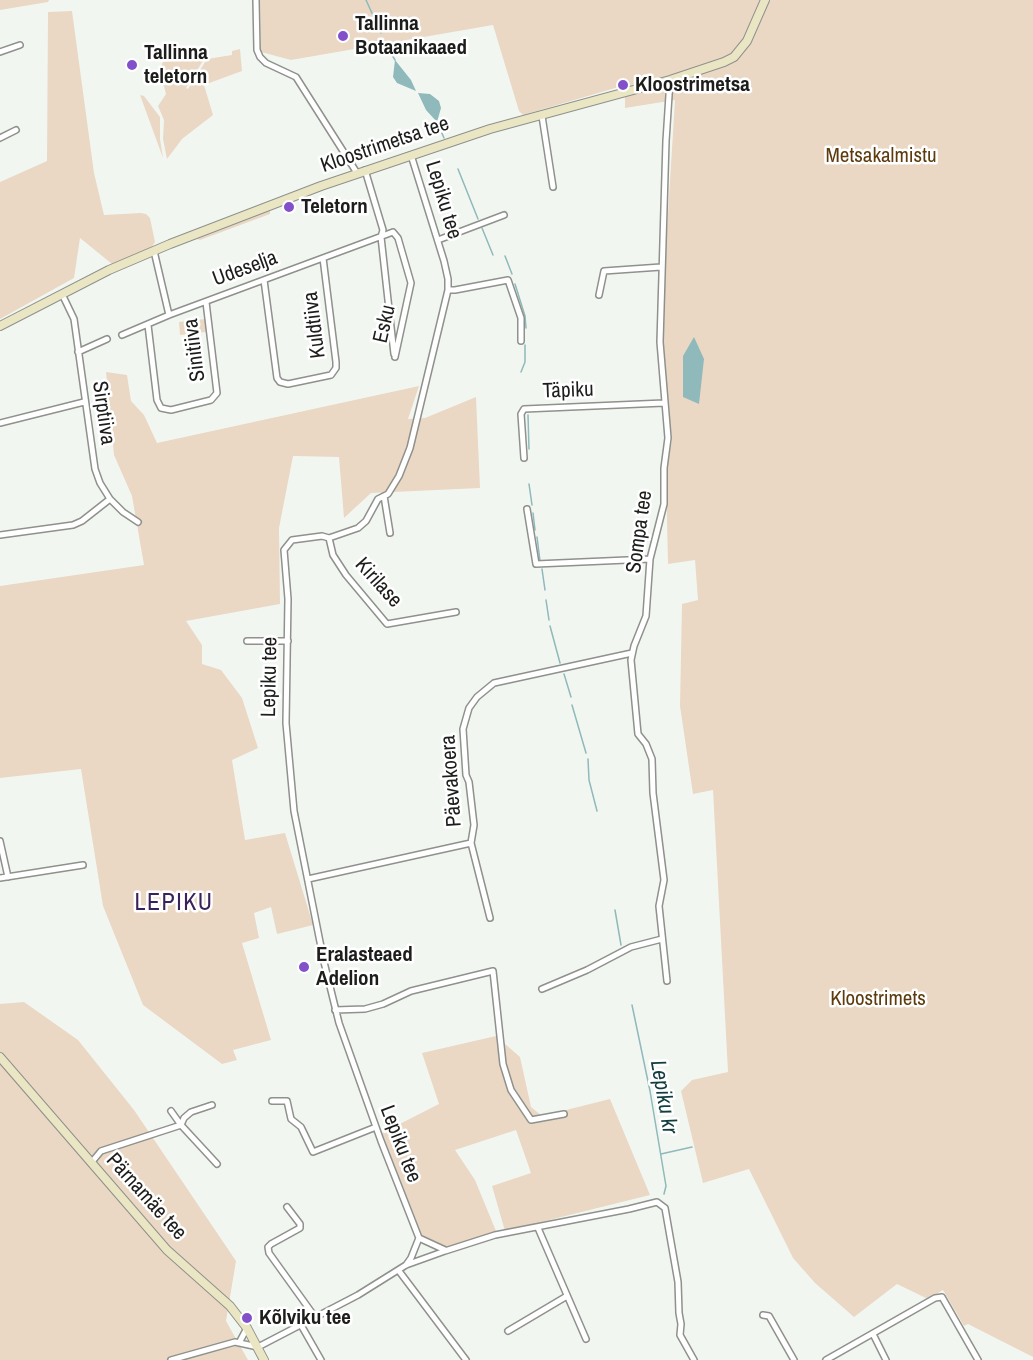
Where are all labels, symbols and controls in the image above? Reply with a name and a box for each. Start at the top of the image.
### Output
place label: Tallinna Botaanikaaed [355,11,467,61]
marker: Tallinna Botaanikaaed [336,29,350,43]
place label: Tallinna teletorn [144,40,208,90]
marker: Tallinna teletorn [125,58,139,72]
place label: Kloostrimetsa [635,72,750,98]
marker: Kloostrimetsa [616,78,630,92]
street label: Kloostrimetsa tee [318,111,452,179]
park label: Metsakalmistu [825,143,937,169]
street label: Lepiku tee [419,158,467,242]
place label: Teletorn [301,194,368,220]
marker: Teletorn [282,200,296,214]
street label: Udeselja [209,246,281,292]
street label: Kuldtiiva [298,290,332,360]
street label: Esku [368,303,402,345]
street label: Sinitiiva [179,317,211,383]
street label: Täpiku [542,378,594,404]
street label: Sirptiiva [86,379,120,447]
street label: Sompa tee [622,489,658,575]
street label: Kirilase [349,553,407,613]
street label: Lepiku tee [257,637,283,717]
street label: Päevakoera [436,734,468,828]
district label: LEPIKU [134,890,214,918]
place label: Eralasteaed Adelion [316,942,413,992]
marker: Eralasteaed Adelion [297,960,311,974]
park label: Kloostrimets [830,986,926,1012]
water label: Lepiku kr [644,1058,682,1136]
street label: Lepiku tee [374,1102,426,1186]
street label: Pärnamäe tee [100,1148,192,1246]
place label: Kõlviku tee [259,1305,351,1331]
marker: Kõlviku tee [240,1311,254,1325]

